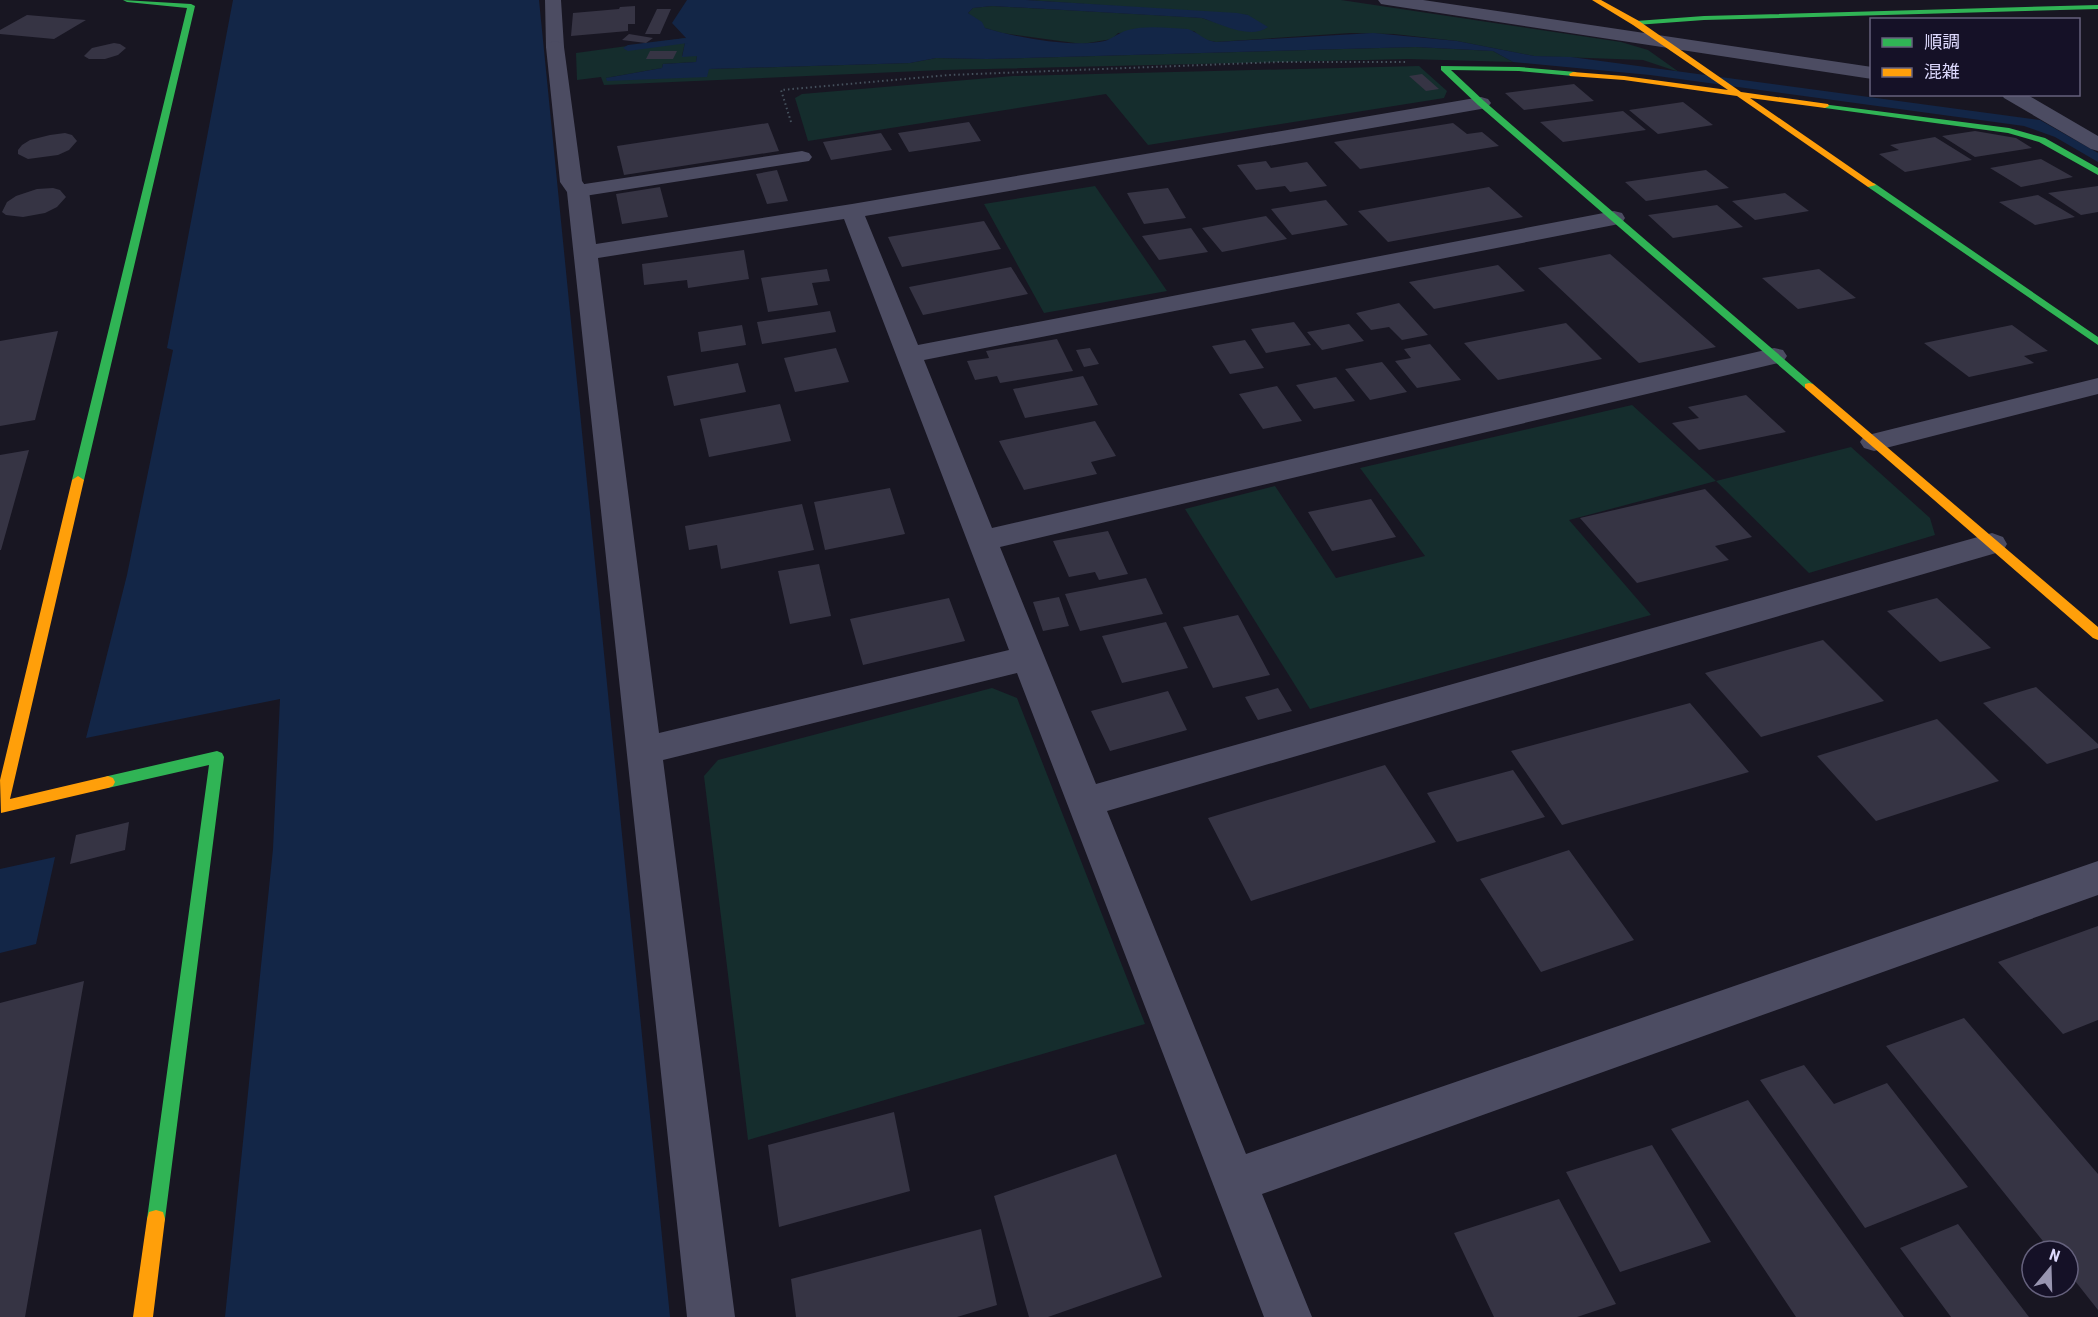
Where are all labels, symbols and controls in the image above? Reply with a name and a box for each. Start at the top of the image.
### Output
legend [1870,18,2080,96]
text: 順調 [1924,31,1960,52]
text: 混雑 [1924,61,1960,82]
north arrow [2020,1239,2080,1299]
text: N [2047,1245,2062,1266]

